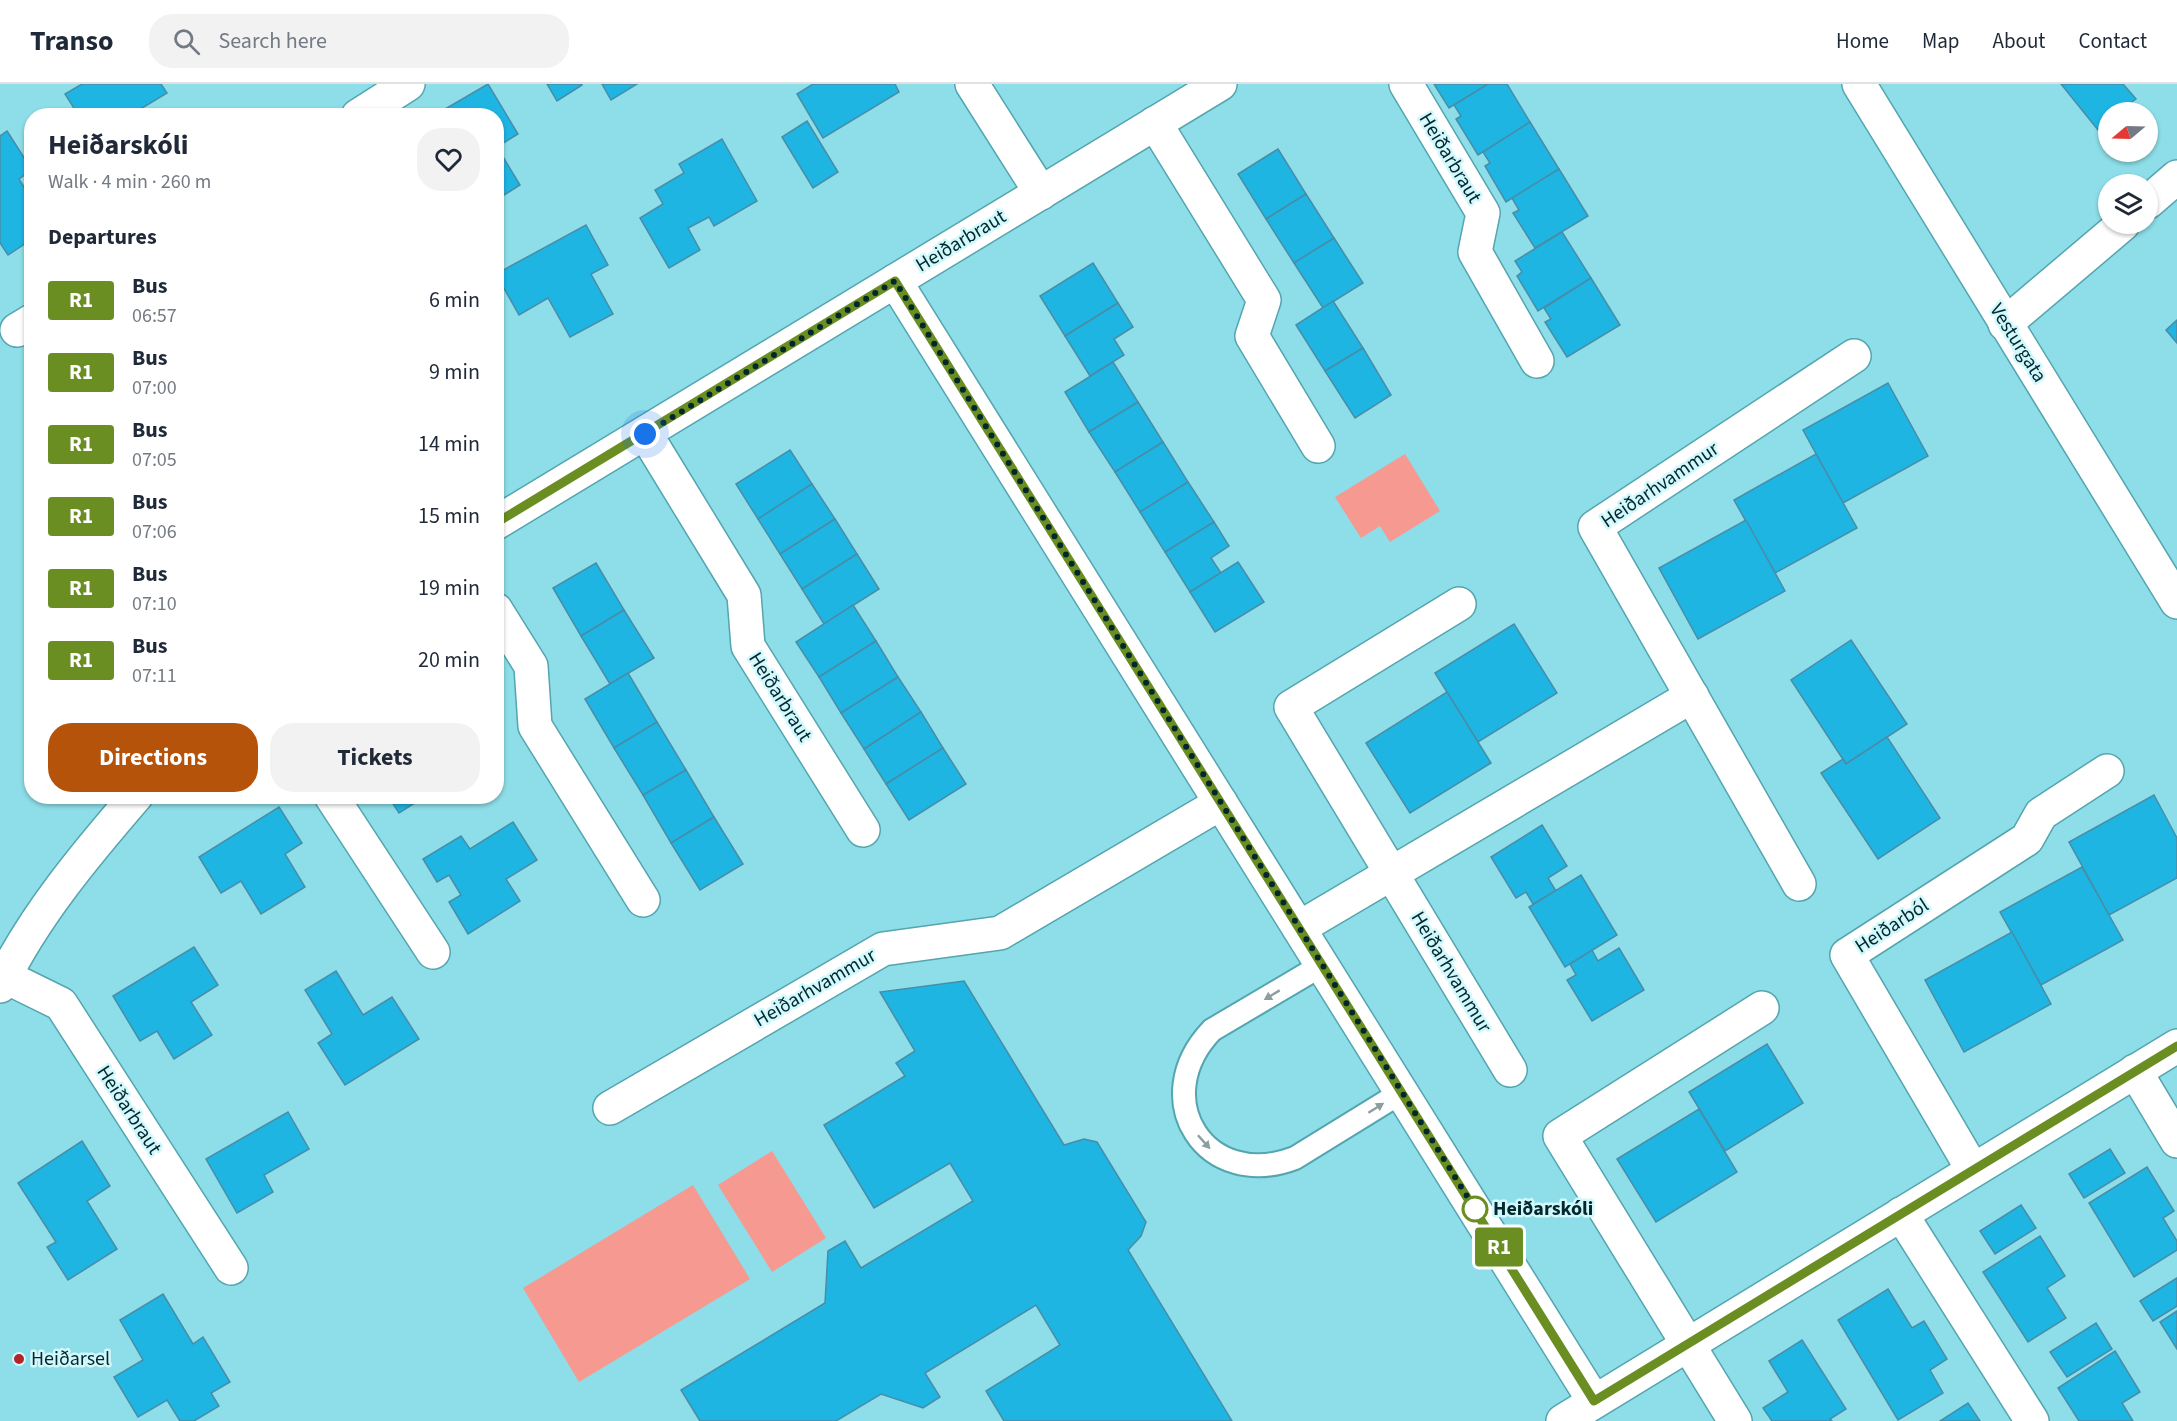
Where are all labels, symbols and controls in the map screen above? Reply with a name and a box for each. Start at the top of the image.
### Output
search box [149,14,569,68]
text: Transo [30,21,113,61]
icon: search [170,25,203,58]
text: Search here [218,25,327,57]
text: Home [1836,26,1889,56]
text: Map [1922,26,1960,56]
text: About [1993,26,2045,56]
text: Contact [2078,26,2147,56]
north arrow [2098,102,2158,162]
map controls [2098,102,2158,234]
street label: Heiðarbraut [1412,108,1488,209]
text: Heiðarskóli [48,125,188,165]
button: heart [417,128,480,191]
text: Walk · 4 min · 260 m [48,168,211,196]
button: layers [2098,174,2158,234]
street label: Heiðarbraut [911,203,1012,279]
text: Departures [48,221,157,253]
text: Bus [132,270,168,302]
text: 6 min [429,284,480,316]
text: R1 [69,285,93,315]
street label: Vesturgata [1983,298,2053,388]
text: 06:57 [132,302,177,330]
text: Bus [132,342,168,374]
text: 9 min [429,356,480,388]
text: R1 [69,357,93,387]
text: 07:00 [132,374,177,402]
text: Bus [132,414,168,446]
your location [630,419,660,449]
text: 14 min [418,428,480,460]
text: R1 [69,429,93,459]
street label: Heiðarhvammur [1596,435,1724,535]
text: 07:05 [132,446,177,474]
text: Bus [132,486,168,518]
text: 15 min [418,500,480,532]
text: R1 [69,501,93,531]
text: 07:06 [132,518,177,546]
text: Bus [132,558,168,590]
text: 19 min [418,572,480,604]
text: R1 [69,573,93,603]
text: 07:10 [132,590,177,618]
text: Bus [132,630,168,662]
text: 20 min [418,644,480,676]
text: R1 [69,645,93,675]
street label: Heiðarbraut [741,647,819,747]
text: 07:11 [132,662,177,690]
button: Directions [48,723,258,792]
button: Tickets [270,723,480,792]
street label: Heiðarból [1850,892,1934,960]
street label: Heiðarhvammur [1404,906,1498,1038]
street label: Heiðarhvammur [749,942,881,1034]
one-way arrow [1263,990,1280,1000]
street label: Heiðarbraut [90,1060,168,1160]
one-way arrow [1368,1103,1384,1114]
one-way arrow [1197,1134,1210,1149]
place label: Heiðarskóli [1493,1195,1593,1223]
marker: Heiðarskóli [1462,1196,1488,1222]
line badge: R1 [1472,1228,1526,1266]
text: R1 [1487,1232,1511,1262]
place label: Heiðarsel [31,1345,110,1373]
marker: Heiðarsel [12,1352,26,1366]

